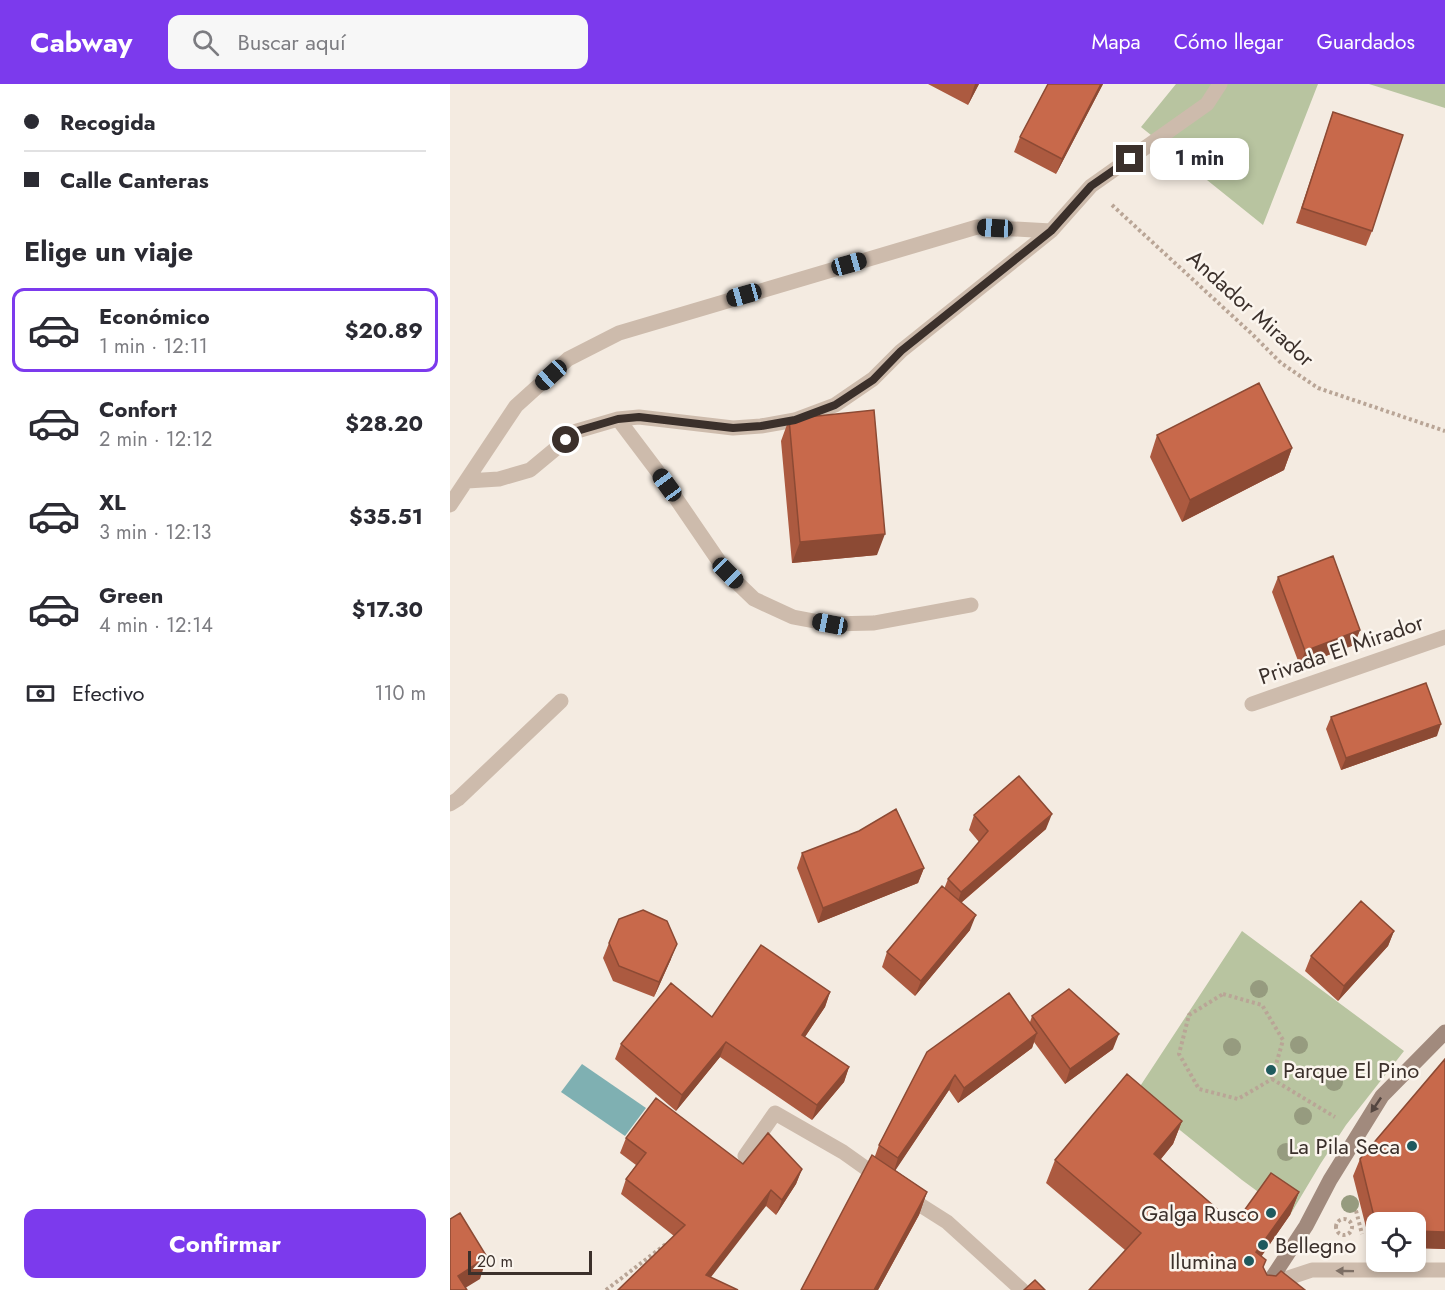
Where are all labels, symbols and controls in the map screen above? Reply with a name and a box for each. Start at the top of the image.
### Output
search box [168,15,588,69]
text: Cabway [30,22,132,63]
icon: search [189,26,222,59]
text: Buscar aquí [237,26,346,58]
text: Mapa [1091,27,1141,57]
text: Cómo llegar [1174,27,1283,57]
text: Guardados [1316,27,1415,57]
text: Recogida [60,106,156,138]
callout: 1 min [1151,138,1250,180]
text: 1 min [1175,144,1224,173]
route end [1116,145,1143,172]
text: Calle Canteras [60,164,209,196]
car [977,218,1013,238]
text: Elige un viaje [24,232,193,271]
street label: Andador Mirador [1180,242,1322,374]
car [829,250,869,278]
car [724,281,764,309]
text: Económico [99,300,210,332]
icon: car [27,303,81,357]
text: $20.89 [345,314,423,346]
text: 1 min · 12:11 [99,332,208,361]
car [532,356,570,394]
text: Confort [99,393,177,425]
icon: car [27,396,81,450]
text: $28.20 [345,407,423,439]
text: 2 min · 12:12 [99,425,212,454]
route start [552,426,579,453]
car [649,465,685,505]
text: XL [99,486,126,518]
icon: car [27,489,81,543]
text: $35.51 [349,500,423,532]
text: 3 min · 12:13 [99,518,212,547]
car [709,554,747,592]
text: Green [99,579,163,611]
icon: car [27,582,81,636]
text: $17.30 [352,593,423,625]
street label: Privada El Mirador [1254,606,1428,692]
text: 4 min · 12:14 [99,611,213,640]
car [811,612,849,636]
icon: cash [24,677,57,710]
text: Efectivo [72,677,145,709]
text: 110 m [374,679,426,708]
place label: Parque El Pino [1283,1054,1419,1086]
marker: Parque El Pino [1264,1063,1278,1077]
one-way arrow [1371,1097,1382,1113]
place label: La Pila Seca [1288,1130,1400,1162]
marker: La Pila Seca [1405,1139,1419,1153]
place label: Galga Rusco [1141,1197,1259,1229]
marker: Galga Rusco [1264,1206,1278,1220]
button: Confirmar [24,1209,426,1278]
map controls [1366,1212,1426,1272]
button: locate [1366,1212,1426,1272]
place label: Bellegno [1275,1229,1356,1261]
marker: Bellegno [1256,1238,1270,1252]
place label: Ilumina [1170,1245,1237,1277]
scale bar [468,1248,592,1276]
text: 20 m [477,1250,513,1273]
marker: Ilumina [1242,1254,1256,1268]
one-way arrow [1335,1267,1354,1276]

